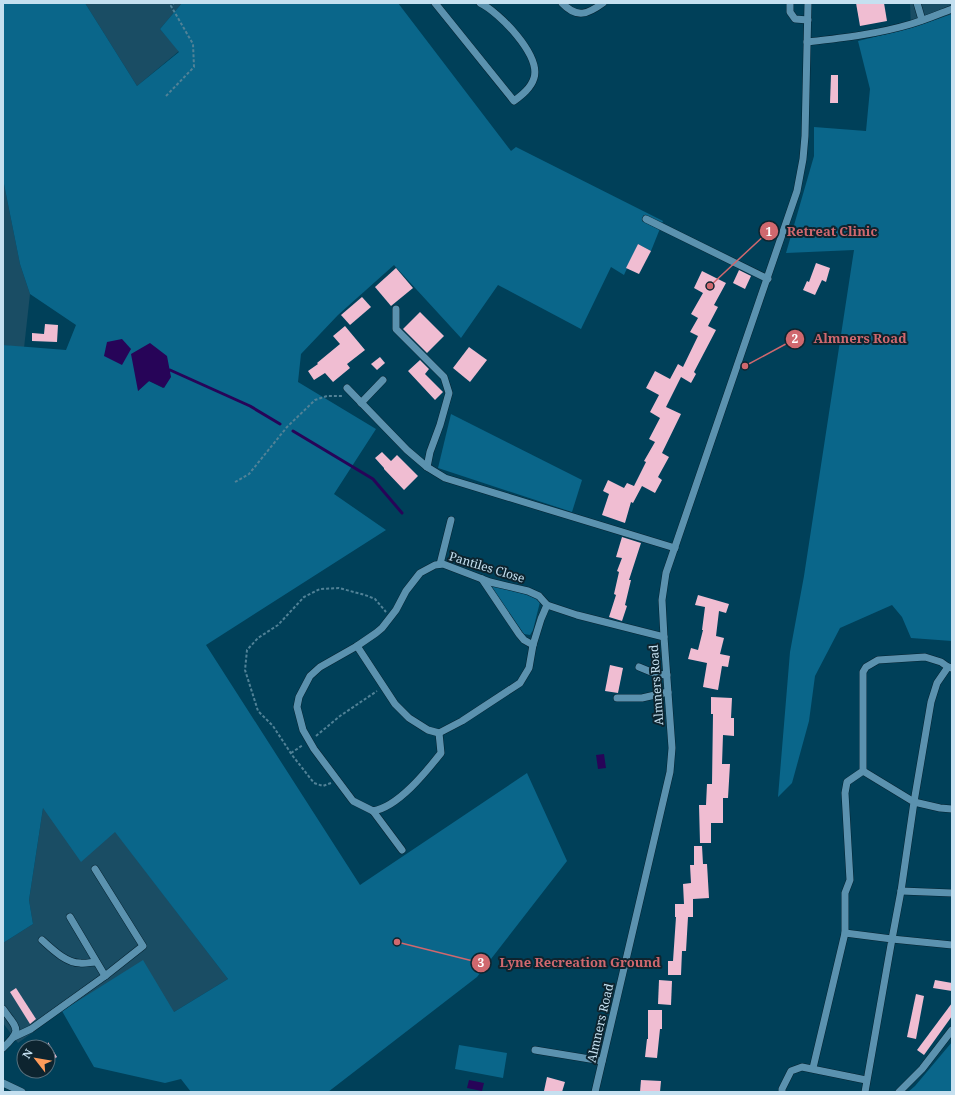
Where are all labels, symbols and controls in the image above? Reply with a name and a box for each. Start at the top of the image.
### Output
callout: Retreat Clinic [759,219,885,244]
text: Retreat Clinic [787,222,877,240]
text: 1 [766,223,773,240]
callout: Almners Road [785,326,914,351]
text: Almners Road [813,329,907,347]
text: 2 [792,330,799,347]
street label: Pantiles Close [447,547,527,587]
street label: Almners Road [645,643,667,726]
callout: Lyne Recreation Ground [471,950,668,975]
text: Lyne Recreation Ground [499,953,661,971]
text: 3 [478,954,485,971]
street label: Almners Road [583,981,618,1064]
north arrow [16,1039,56,1079]
text: N [18,1046,36,1061]

